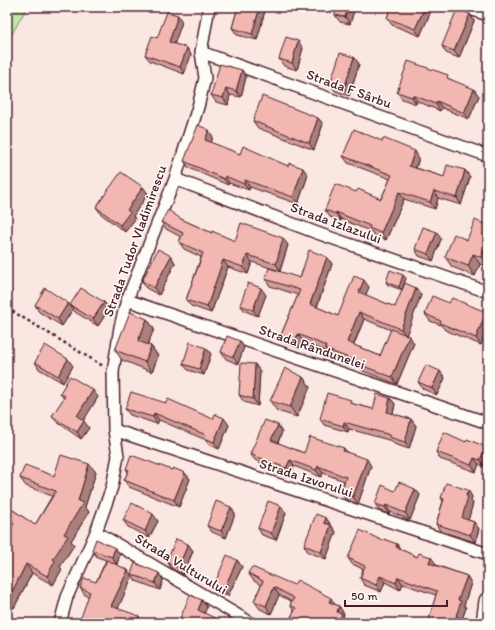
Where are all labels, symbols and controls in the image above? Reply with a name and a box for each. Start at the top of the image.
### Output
street label: Strada F Sârbu [304,66,394,112]
street label: Strada Tudor Vladimirescu [100,163,170,319]
street label: Strada Izlazului [288,199,384,247]
street label: Strada Rândunelei [257,321,367,373]
street label: Strada Izvorului [257,455,355,501]
street label: Strada Vulturului [132,530,230,598]
scale bar [345,582,447,608]
text: 50 m [351,589,377,603]

